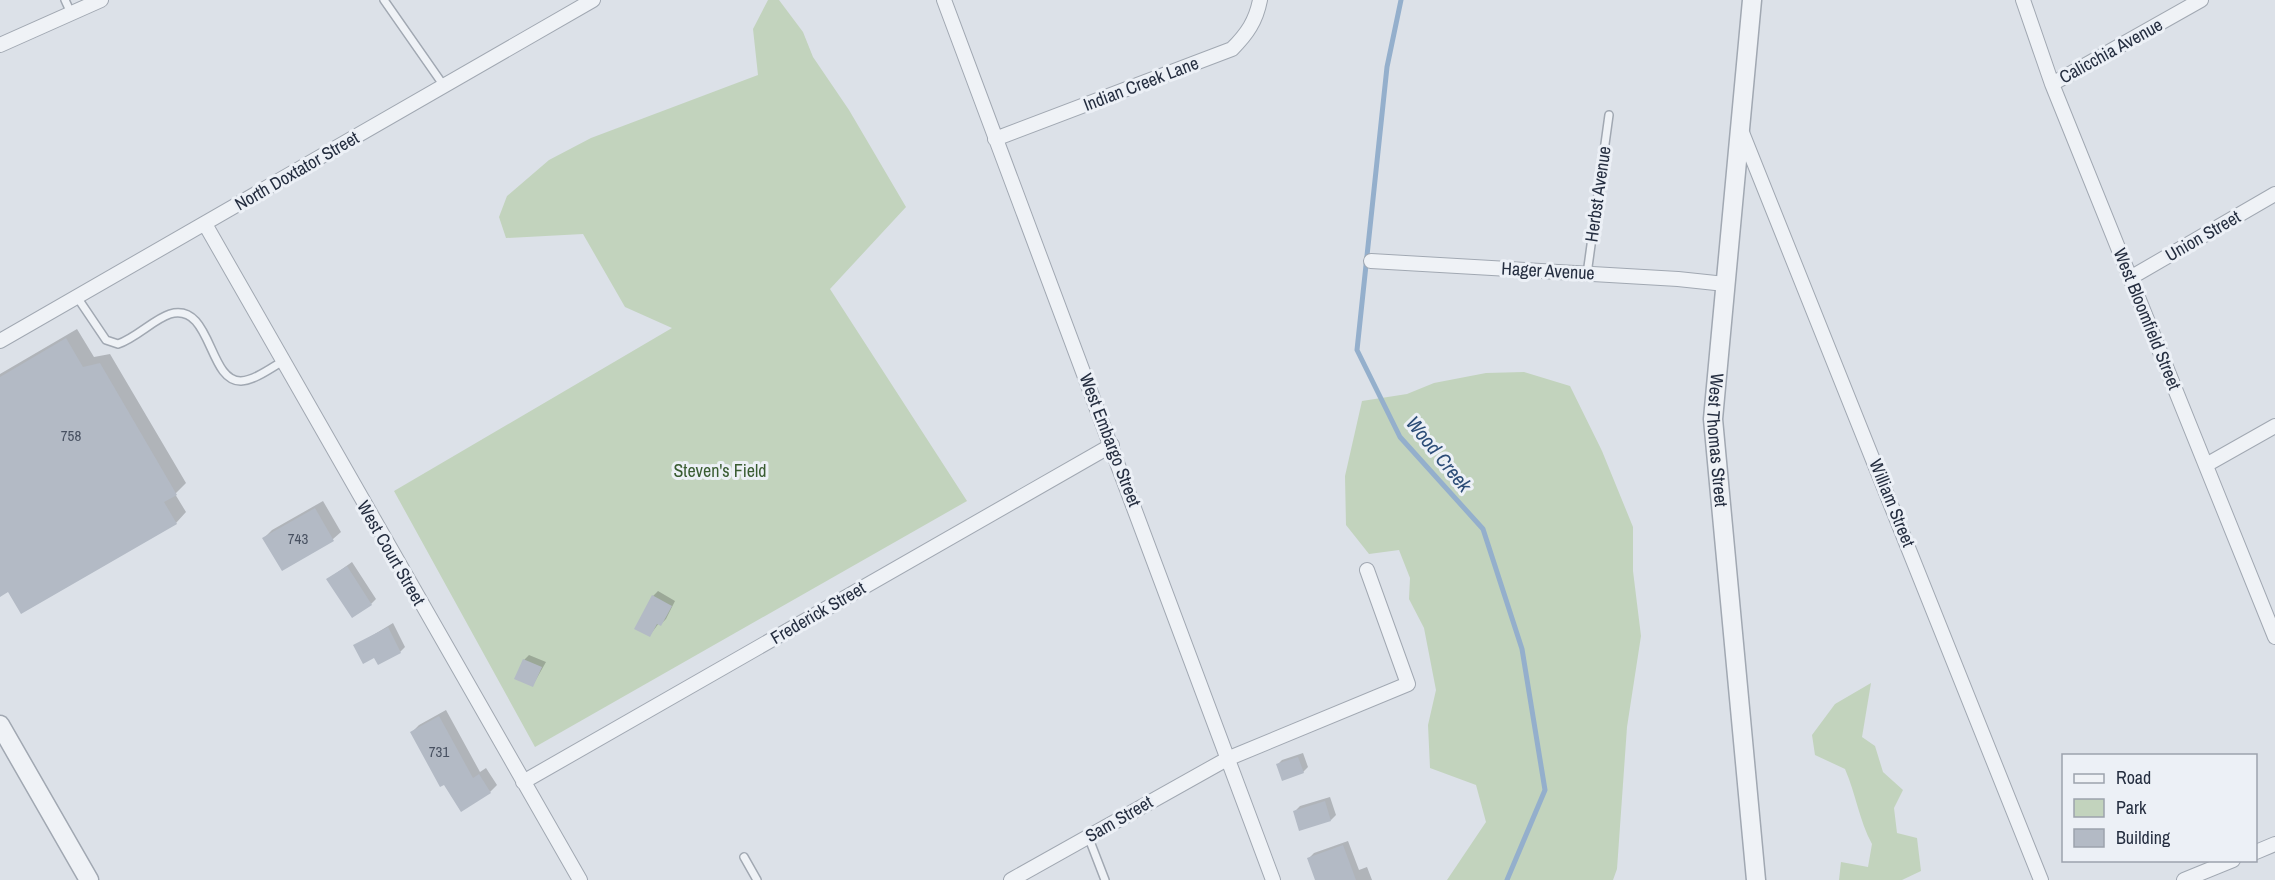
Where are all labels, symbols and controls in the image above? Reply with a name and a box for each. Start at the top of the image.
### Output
street label: Calicchia Avenue [2055,12,2167,89]
street label: Indian Creek Lane [1080,50,1202,117]
street label: North Doxtator Street [230,125,363,216]
street label: Herbst Avenue [1578,144,1617,243]
street label: Union Street [2161,204,2245,267]
street label: West Bloomfield Street [2108,244,2187,393]
street label: Hager Avenue [1501,256,1595,285]
street label: West Embargo Street [1074,370,1147,510]
street label: West Thomas Street [1701,372,1734,508]
water label: Wood Creek [1400,410,1479,498]
house number: 758 [61,425,81,446]
street label: William Street [1864,455,1921,550]
park label: Steven's Field [673,458,767,483]
street label: West Court Street [351,496,432,610]
house number: 743 [288,528,308,549]
street label: Frederick Street [766,575,870,650]
house number: 731 [429,741,449,762]
legend [2062,754,2257,862]
text: Road [2116,765,2151,790]
street label: Sam Street [1081,789,1157,848]
text: Park [2116,795,2147,820]
text: Building [2116,825,2171,850]

